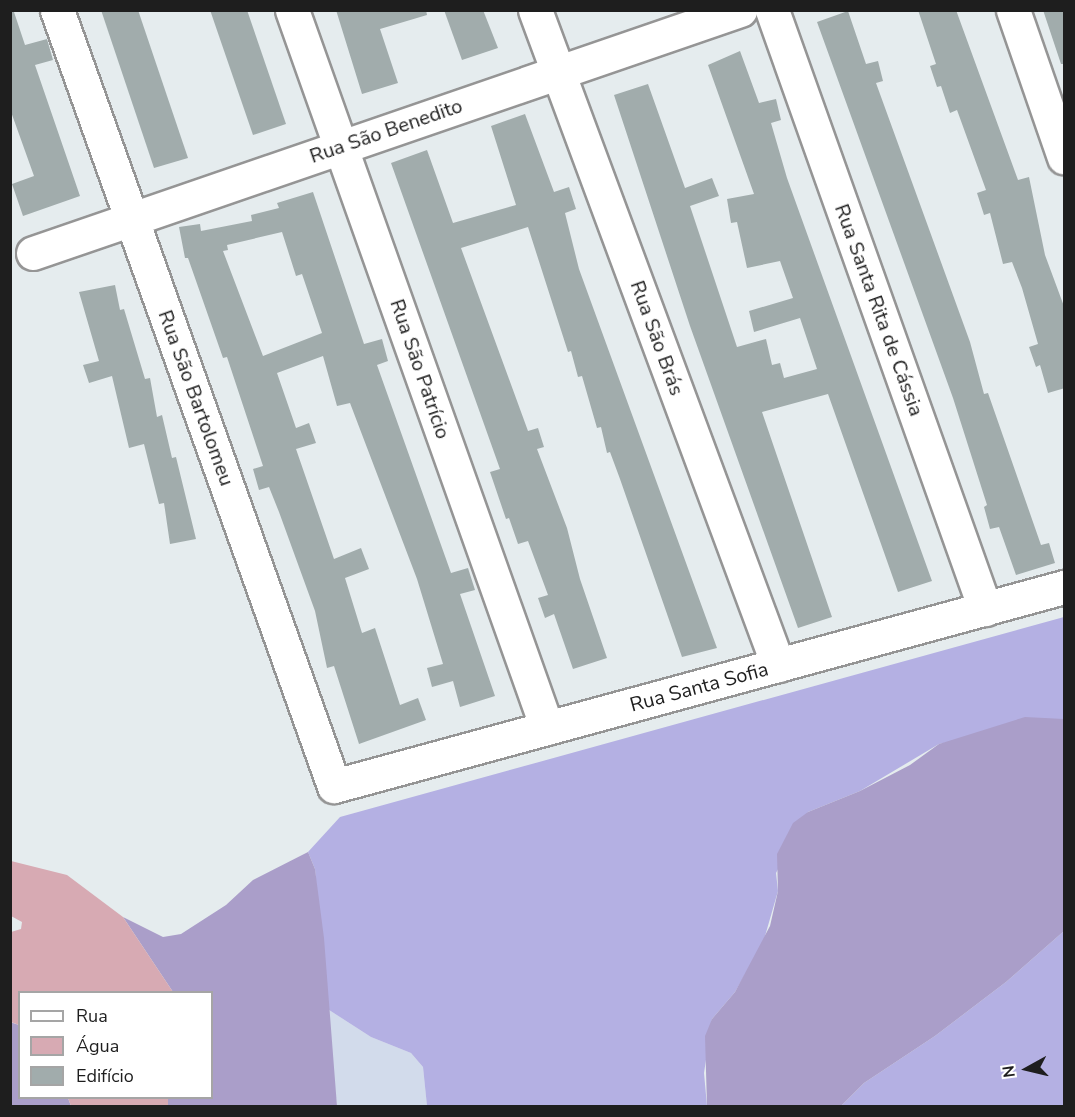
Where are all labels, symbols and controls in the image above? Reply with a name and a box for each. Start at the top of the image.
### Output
street label: Rua São Benedito [306,94,466,168]
street label: Rua Santa Rita de Cássia [829,201,929,419]
street label: Rua São Brás [625,277,689,399]
street label: Rua São Patrício [385,296,455,442]
street label: Rua São Bartolomeu [153,307,239,489]
street label: Rua Santa Sofia [627,657,771,717]
legend [18,991,213,1099]
text: Rua [76,1004,108,1028]
text: Água [76,1034,119,1058]
north arrow [997,1039,1057,1099]
text: Edifício [76,1064,134,1088]
text: N [997,1064,1021,1079]

